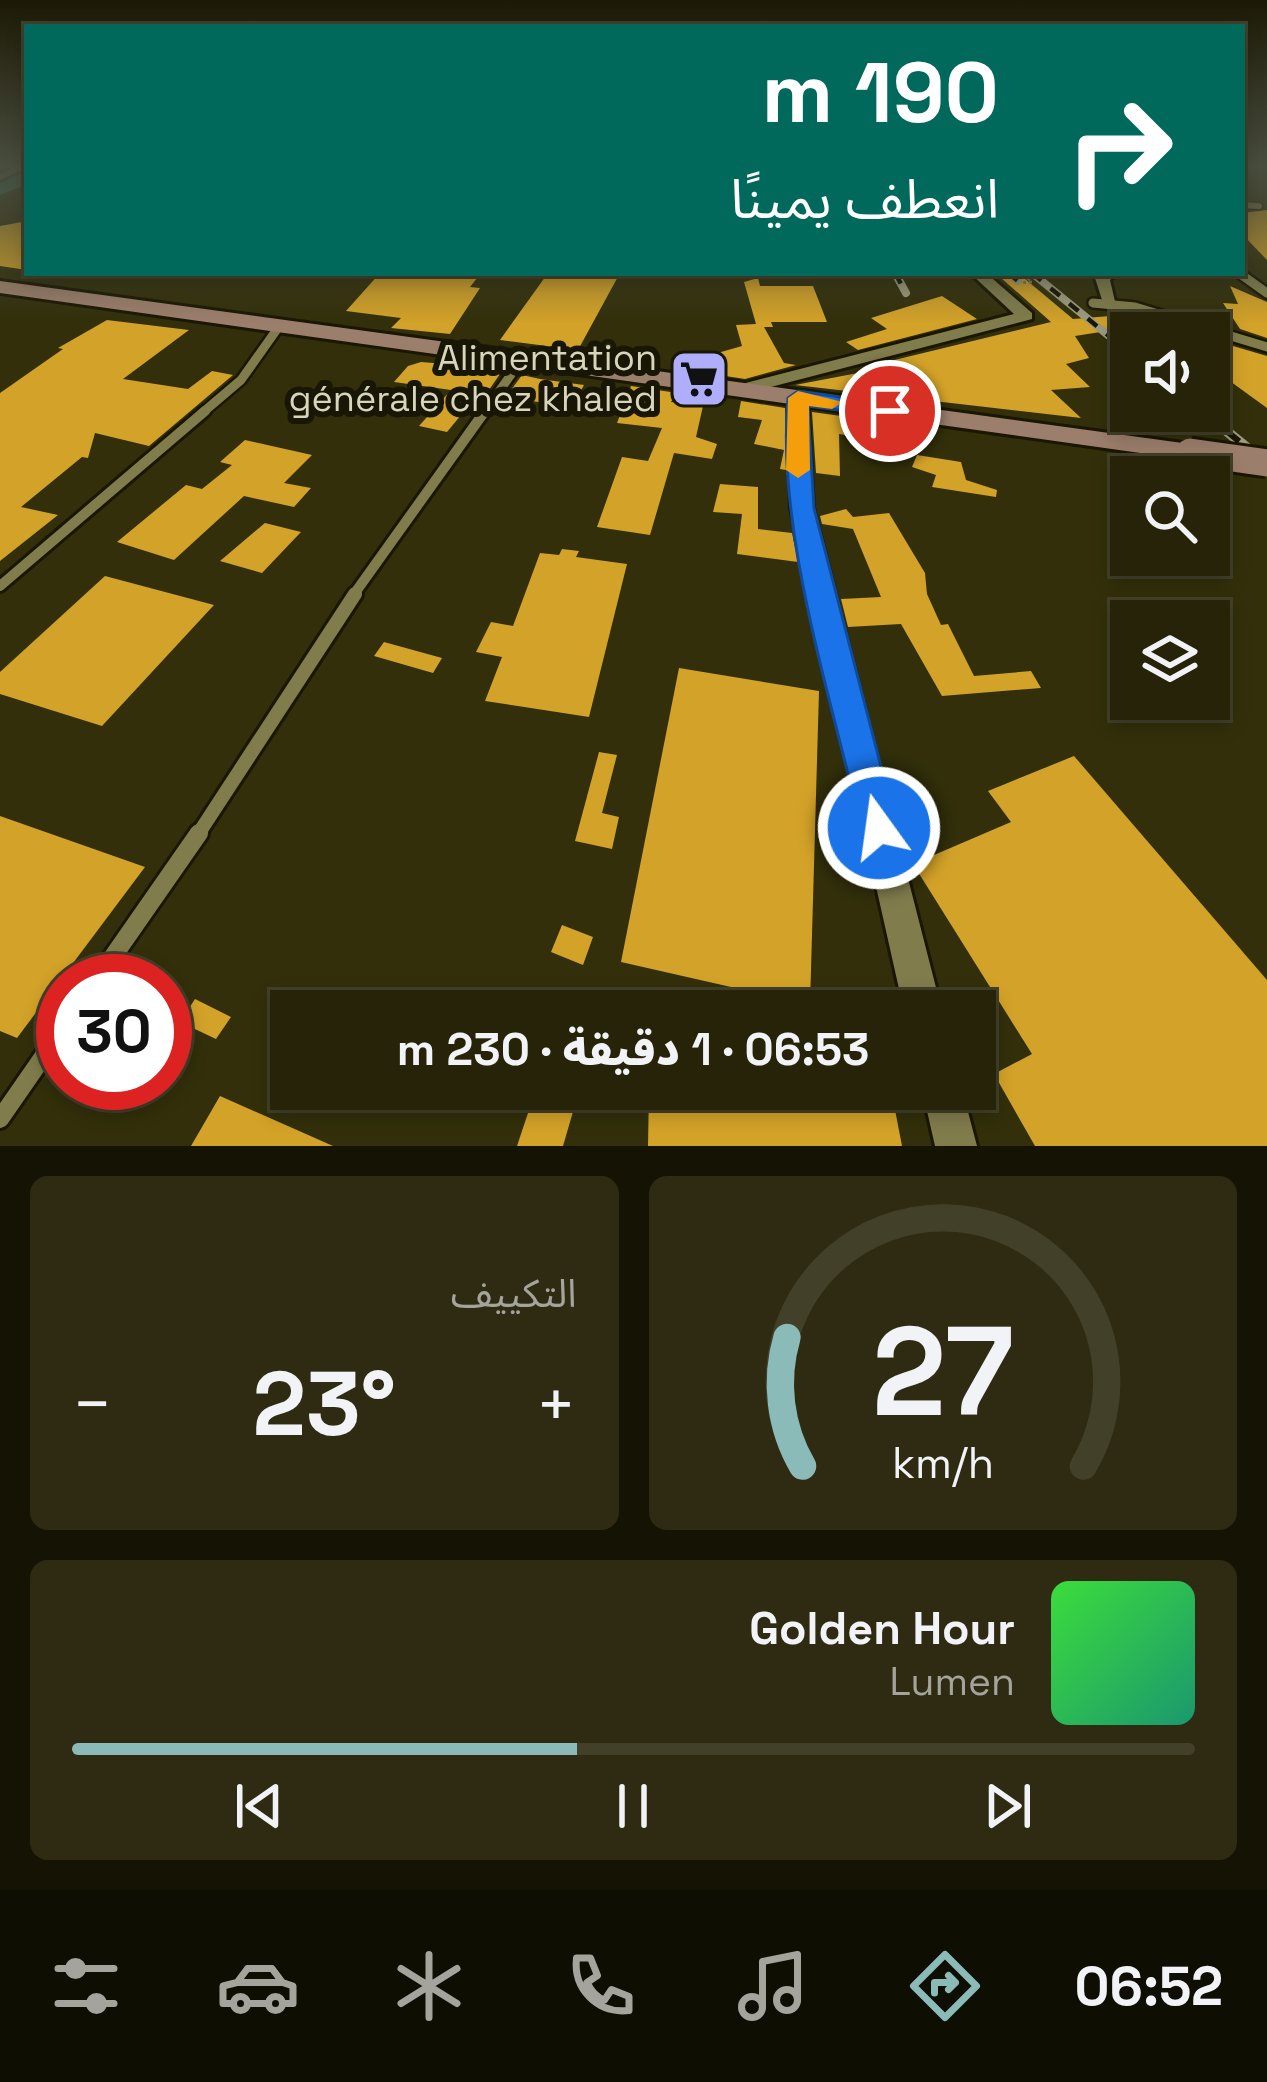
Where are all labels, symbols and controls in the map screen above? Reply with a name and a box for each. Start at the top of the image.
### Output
text: 190 m [762,39,999,147]
icon: right [1041,72,1197,228]
text: انعطف يمينًا [730,165,999,234]
map controls [1110,312,1230,720]
button: sound [1110,312,1230,432]
place label: Alimentation générale chez khaled [288,335,657,422]
supermarket icon: Alimentation générale chez khaled [668,348,730,410]
pin [839,360,941,462]
icon: arrive [857,378,923,444]
button: search [1110,456,1230,576]
button: layers [1110,600,1230,720]
position arrow [816,765,942,891]
speed limit sign: 30 [36,954,192,1110]
text: 06:53 · 1 دقيقة · 230 m [397,1021,869,1078]
text: التكييف [451,1269,577,1318]
text: 27 [872,1292,1014,1451]
text: 23° [252,1346,396,1461]
text: − [72,1362,113,1446]
text: + [536,1362,576,1446]
text: km/h [892,1436,994,1491]
text: Golden Hour [749,1600,1015,1657]
text: Lumen [889,1657,1015,1706]
icon: previous [226,1773,292,1839]
icon: pause [600,1773,666,1839]
icon: next [975,1773,1041,1839]
icon: filters [44,1944,128,2028]
icon: car [216,1944,300,2028]
icon: climate [387,1944,471,2028]
icon: phone [559,1944,643,2028]
icon: music [731,1944,815,2028]
icon: directions [903,1944,987,2028]
text: 06:52 [1075,1952,1223,2021]

